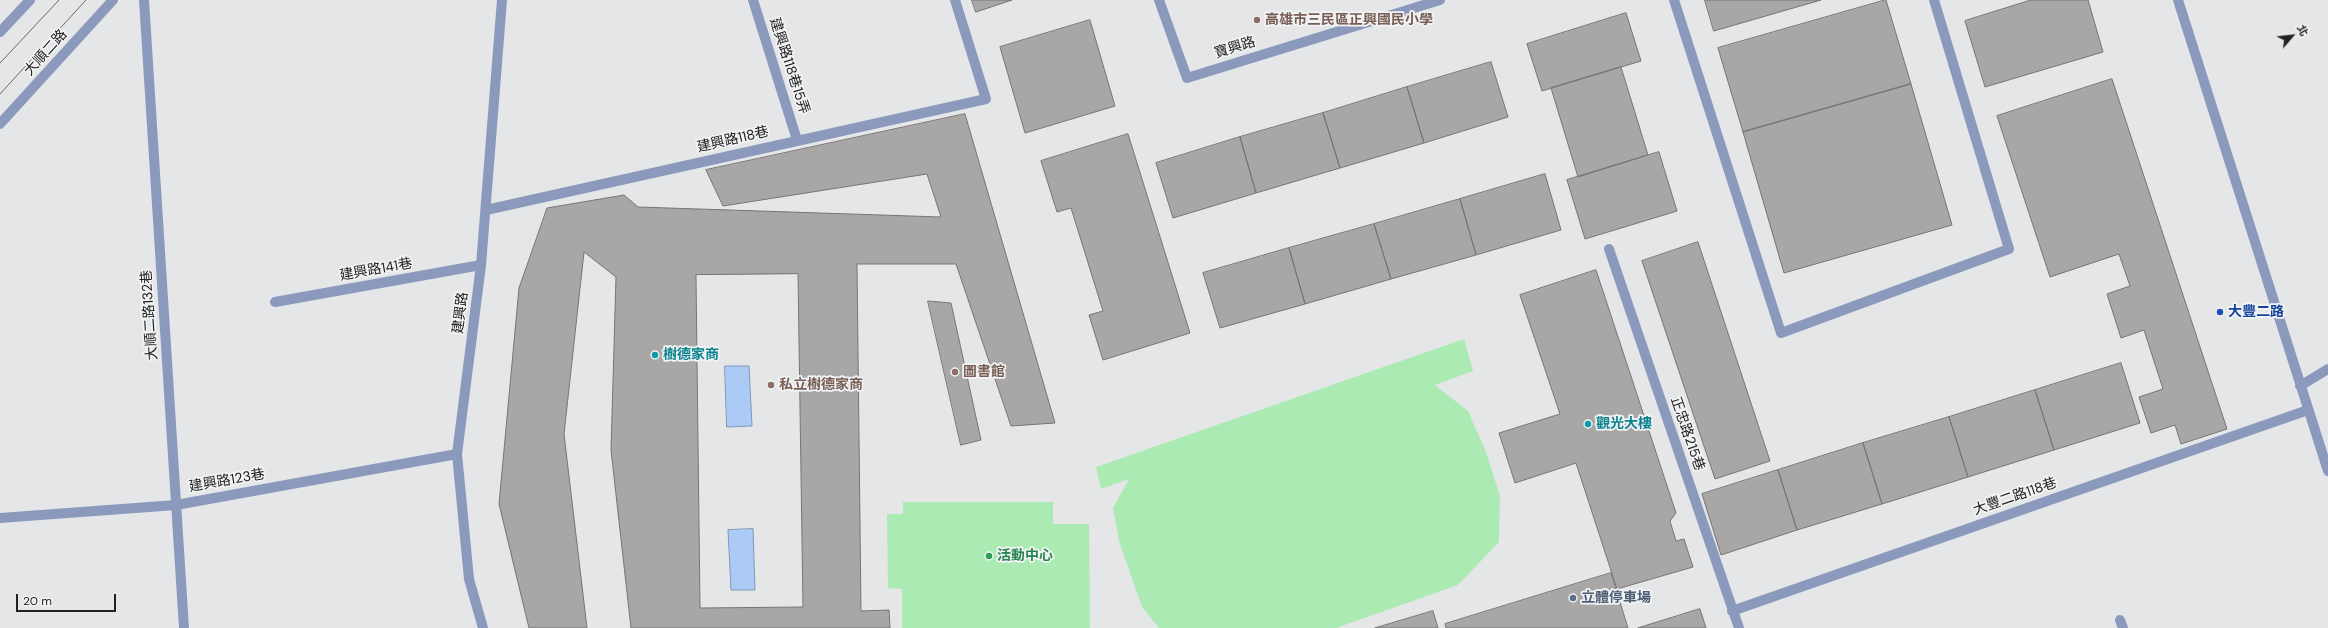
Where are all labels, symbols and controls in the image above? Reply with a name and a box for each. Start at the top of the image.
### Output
place label: 高雄市三民區正興國民小學 [1265,12,1433,28]
marker: 高雄市三民區正興國民小學 [1252,15,1262,25]
street label: 建興路118巷15弄 [766,16,812,116]
north arrow [2272,16,2312,56]
text: 北 [2294,22,2311,39]
street label: 大順二路 [21,27,71,79]
street label: 寶興路 [1212,34,1258,62]
street label: 建興路118巷 [695,124,771,156]
street label: 建興路141巷 [338,255,414,285]
street label: 大順二路132巷 [138,269,162,361]
street label: 建興路 [450,291,472,335]
place label: 大豐二路 [2228,304,2284,320]
marker: 大豐二路 [2215,307,2225,317]
place label: 樹德家商 [663,347,719,363]
marker: 樹德家商 [650,350,660,360]
place label: 圖書館 [963,364,1005,380]
marker: 圖書館 [950,367,960,377]
place label: 私立樹德家商 [779,377,863,393]
marker: 私立樹德家商 [766,380,776,390]
street label: 正忠路215巷 [1667,395,1707,473]
place label: 觀光大樓 [1596,416,1652,432]
marker: 觀光大樓 [1583,419,1593,429]
street label: 建興路123巷 [188,466,266,496]
street label: 大豐二路118巷 [1971,475,2059,519]
place label: 活動中心 [997,548,1053,564]
marker: 活動中心 [984,551,994,561]
scale bar [18,586,118,612]
place label: 立體停車場 [1581,590,1651,606]
text: 20 m [23,593,52,609]
marker: 立體停車場 [1568,593,1578,603]

